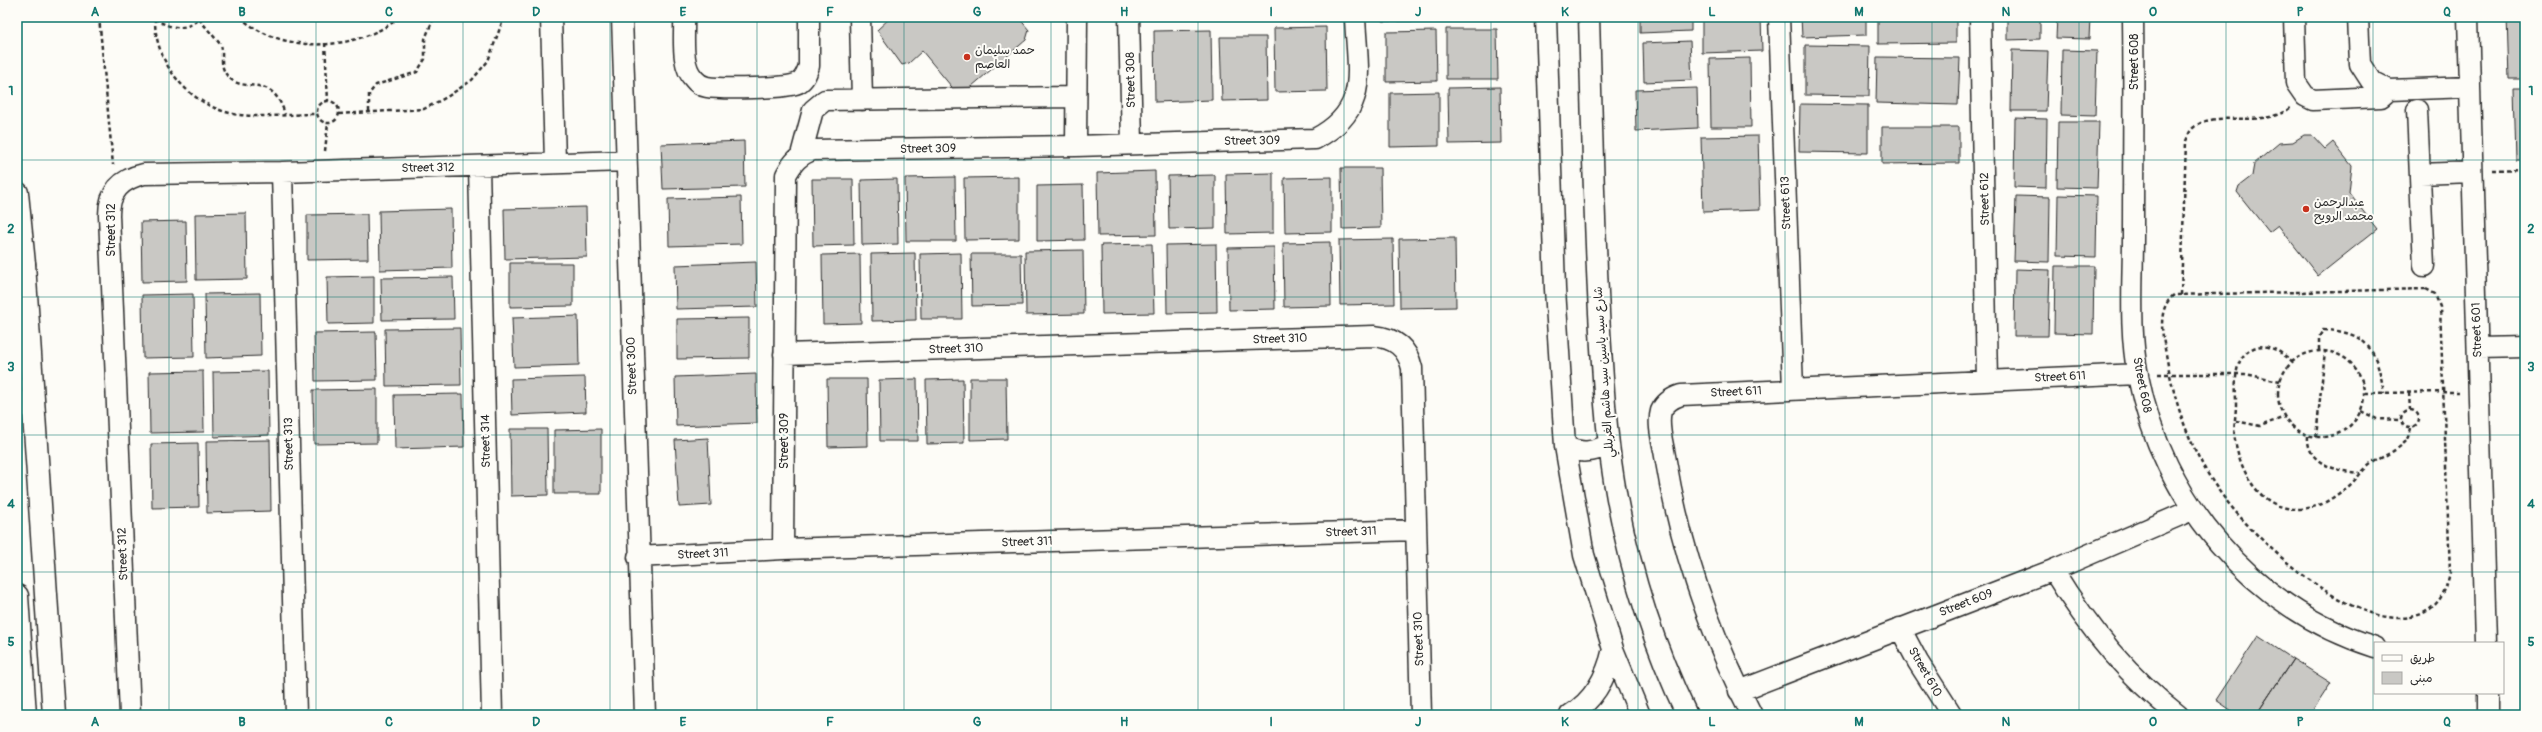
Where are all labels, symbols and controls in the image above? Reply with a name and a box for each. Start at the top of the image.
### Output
text: A [91,4,100,20]
text: B [238,4,246,20]
text: C [385,4,393,20]
text: D [532,4,540,20]
text: E [680,4,687,20]
text: F [826,4,834,20]
text: G [973,4,982,20]
text: H [1120,4,1128,20]
text: I [1269,4,1273,20]
text: J [1415,4,1421,20]
text: K [1561,4,1569,20]
text: L [1708,4,1716,20]
text: M [1854,4,1864,20]
text: N [2002,4,2011,20]
text: O [2149,4,2158,20]
text: P [2296,4,2304,20]
text: Q [2443,4,2451,20]
street label: Street 608 [2127,34,2142,90]
place label: حمد سليمان العاصم [975,43,1035,73]
marker: حمد سليمان العاصم [962,52,972,62]
street label: Street 308 [1123,52,1139,108]
text: 1 [8,83,14,99]
text: 1 [2528,83,2534,99]
street label: Street 309 [1224,133,1280,149]
street label: Street 309 [900,141,956,157]
street label: Street 312 [401,160,455,176]
street label: Street 612 [1977,172,1993,226]
street label: Street 613 [1778,176,1794,230]
place label: عبدالرحمن محمد الرويح [2314,195,2373,225]
street label: Street 312 [104,203,119,257]
marker: عبدالرحمن محمد الرويح [2301,204,2311,214]
text: 2 [7,221,15,237]
text: 2 [2527,221,2535,237]
street label: شارع سيد ياسين سيد هاشم الغربللي [1591,286,1620,458]
street label: Street 601 [2469,302,2485,358]
street label: Street 310 [1252,331,1308,347]
street label: Street 300 [623,337,641,395]
street label: Street 310 [928,341,984,357]
street label: Street 608 [2129,356,2155,414]
text: 3 [7,359,15,375]
text: 3 [2527,359,2535,375]
street label: Street 611 [2034,368,2086,386]
street label: Street 611 [1710,383,1762,401]
street label: Street 309 [777,413,792,469]
street label: Street 314 [478,414,494,468]
street label: Street 313 [281,417,297,471]
text: 4 [7,496,15,512]
text: 4 [2527,496,2535,512]
street label: Street 311 [1325,524,1377,540]
street label: Street 312 [115,527,131,581]
street label: Street 311 [1001,534,1053,550]
street label: Street 311 [677,545,729,563]
street label: Street 609 [1937,586,1995,620]
street label: Street 310 [1411,611,1427,667]
text: 5 [7,634,15,650]
text: 5 [2527,634,2535,650]
legend [2374,642,2504,694]
street label: Street 610 [1905,644,1945,700]
text: طريق [2410,651,2435,666]
text: مبنى [2410,671,2433,686]
text: A [91,714,100,730]
text: B [238,714,246,730]
text: C [385,714,393,730]
text: D [532,714,540,730]
text: E [680,714,687,730]
text: F [826,714,834,730]
text: G [973,714,982,730]
text: H [1120,714,1128,730]
text: I [1269,714,1273,730]
text: J [1415,714,1421,730]
text: K [1561,714,1569,730]
text: L [1708,714,1716,730]
text: M [1854,714,1864,730]
text: N [2002,714,2011,730]
text: O [2149,714,2158,730]
text: P [2296,714,2304,730]
text: Q [2443,714,2451,730]

